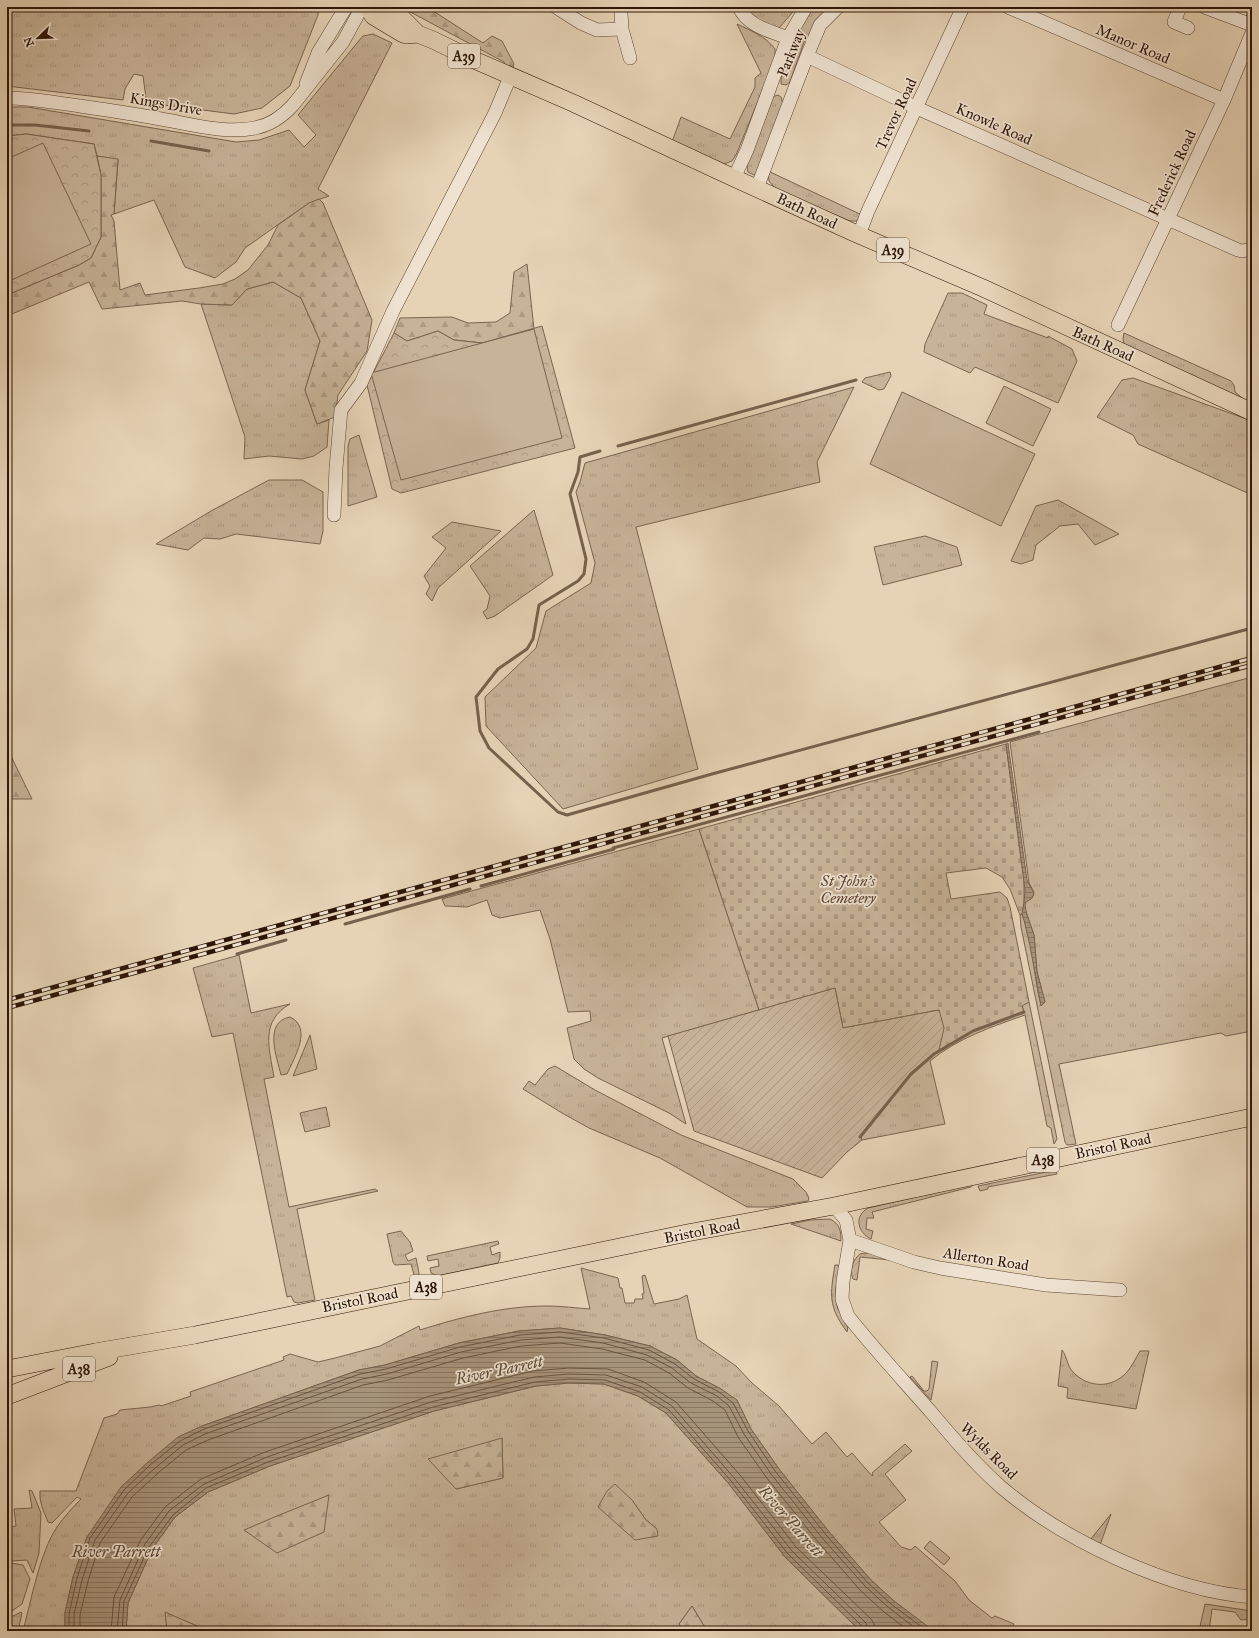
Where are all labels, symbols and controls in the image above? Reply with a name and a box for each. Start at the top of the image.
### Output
north arrow [18,18,58,58]
street label: Manor Road [1093,20,1173,68]
street label: Parkway [773,26,809,80]
text: N [21,34,37,49]
road number: A39 [448,44,480,68]
street label: Trevor Road [872,75,921,153]
street label: Kings Drive [128,89,204,119]
street label: Knowle Road [953,99,1035,149]
street label: Frederick Road [1144,127,1200,219]
street label: Bath Road [774,189,841,233]
road number: A39 [877,238,909,262]
street label: Bath Road [1070,323,1137,366]
park label: St John's Cemetery [820,872,877,907]
street label: Bristol Road [1073,1129,1153,1163]
road number: A38 [1027,1148,1059,1172]
street label: Bristol Road [662,1215,742,1247]
street label: Allerton Road [941,1243,1031,1275]
road number: A38 [410,1275,442,1299]
street label: Bristol Road [320,1284,400,1316]
water label: River Parrett [453,1351,545,1389]
road number: A38 [63,1357,95,1381]
street label: Wylds Road [957,1419,1022,1484]
water label: River Parrett [754,1481,828,1561]
water label: River Parrett [71,1542,161,1561]

